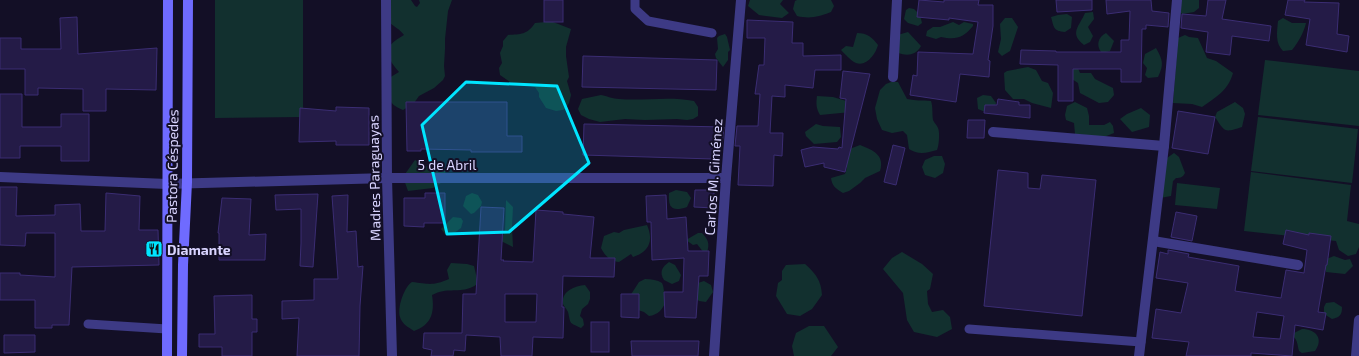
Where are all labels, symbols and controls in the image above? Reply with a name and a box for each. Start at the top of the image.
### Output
street label: Pastora Céspedes [163,109,181,223]
street label: Madres Paraguayas [364,115,384,241]
street label: Carlos M. Giménez [700,118,726,236]
street label: 5 de Abril [418,156,477,173]
restaurant icon: Diamante [144,239,164,259]
place label: Diamante [167,241,231,258]

